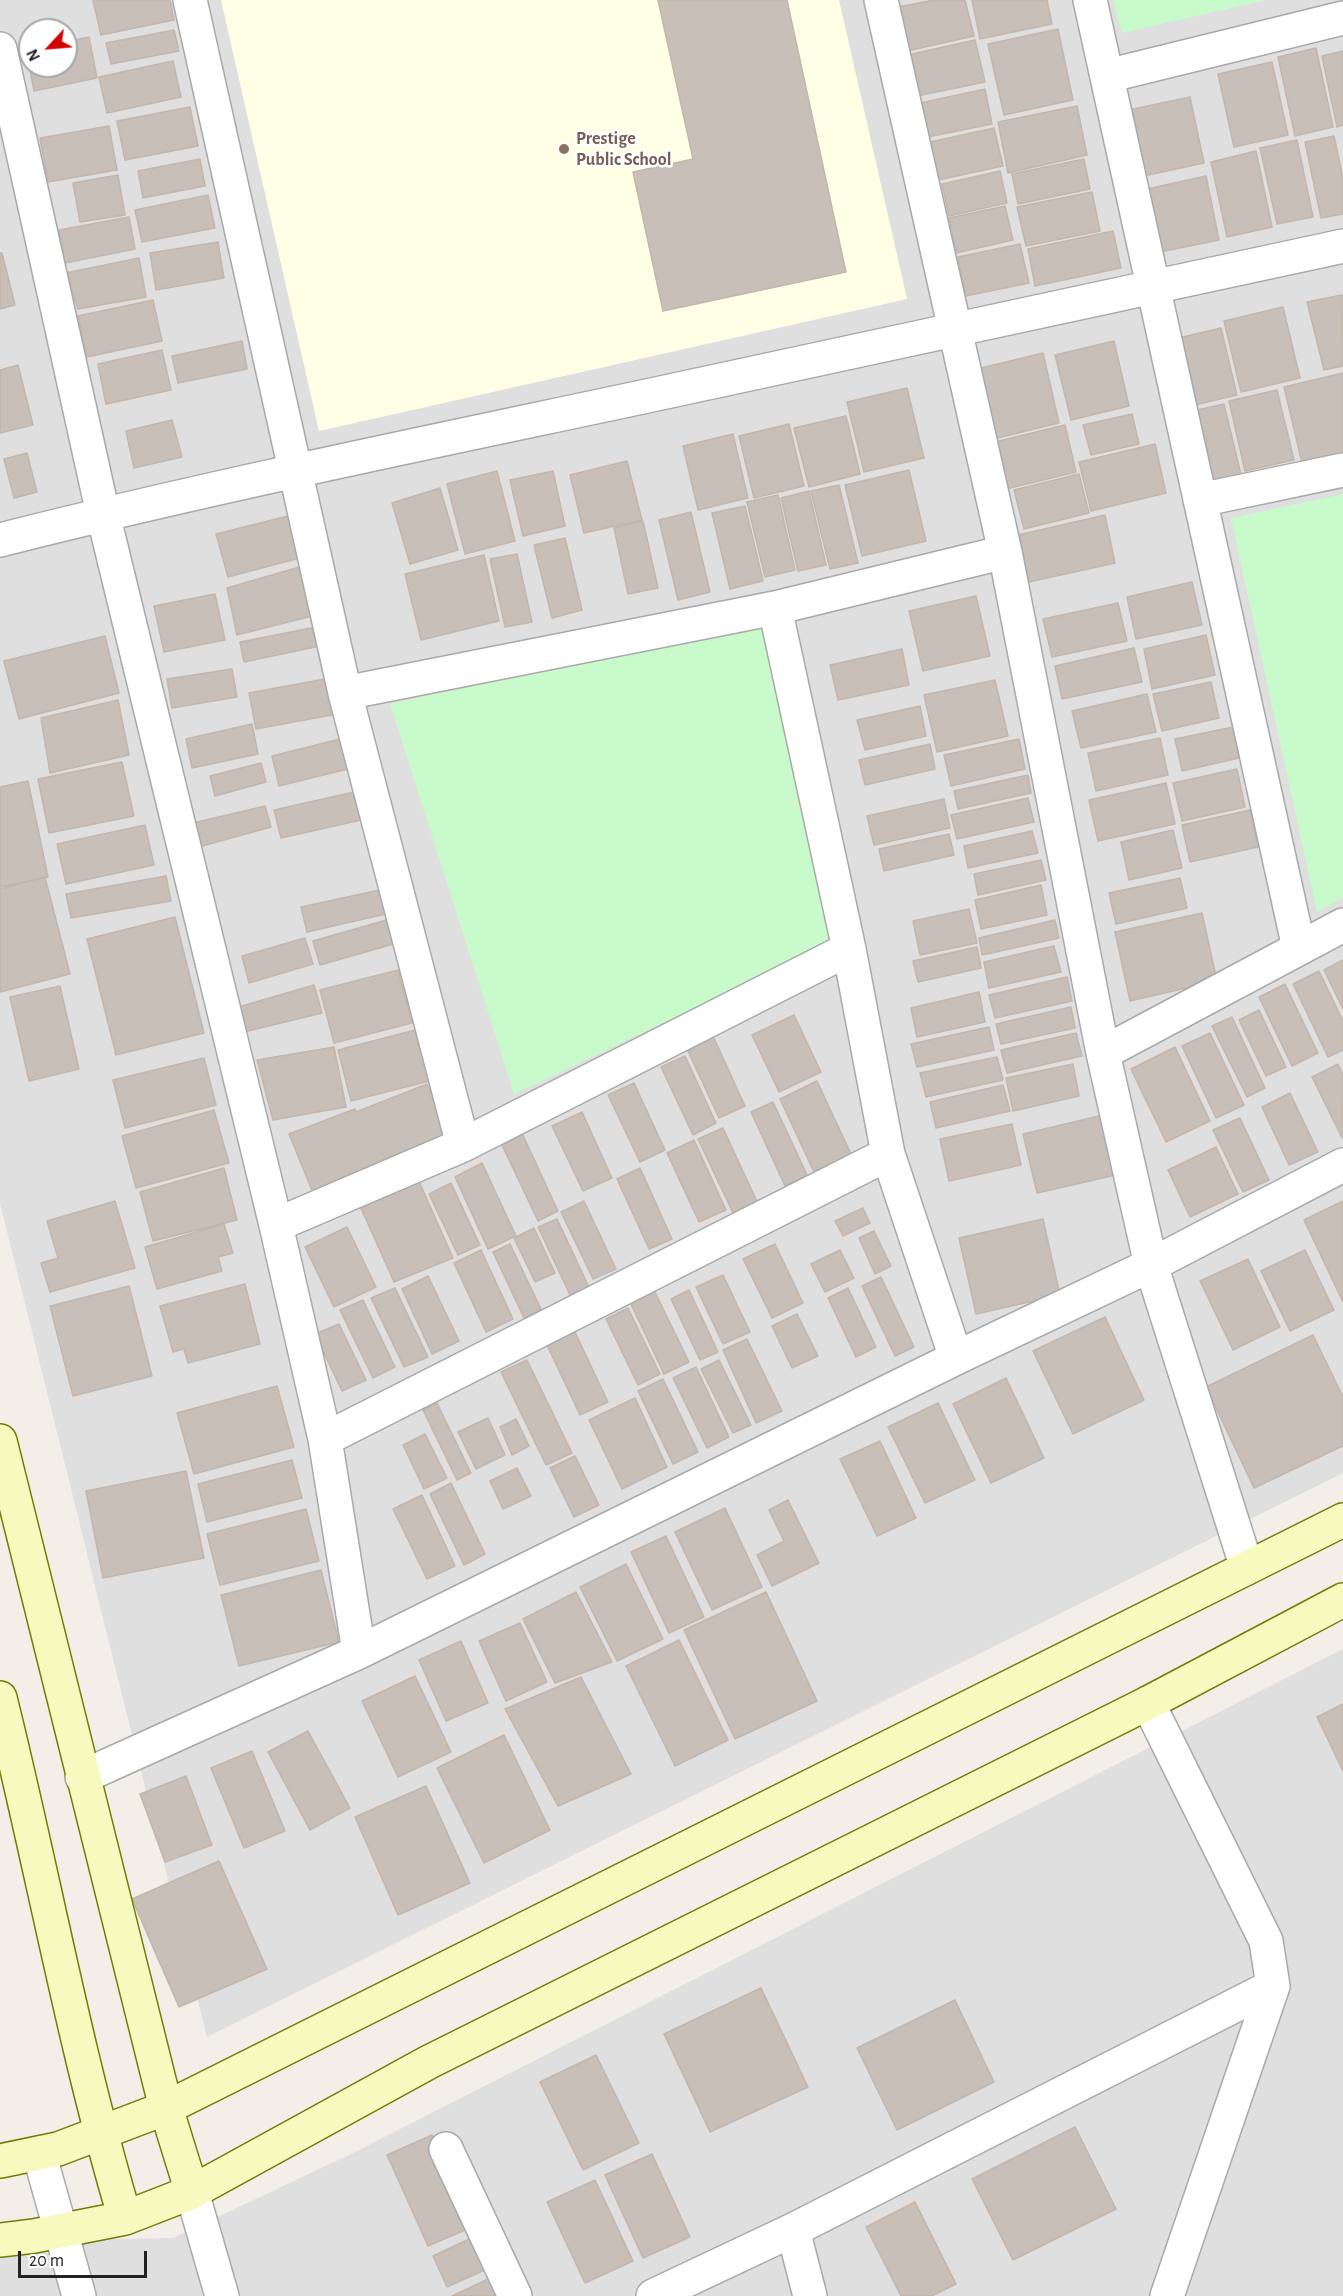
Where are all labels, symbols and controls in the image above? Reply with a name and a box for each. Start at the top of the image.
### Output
north arrow [18,18,78,78]
text: N [24,47,43,64]
place label: Prestige Public School [576,128,671,170]
marker: Prestige Public School [557,142,571,156]
scale bar [21,2239,150,2277]
text: 20 m [29,2252,64,2270]

